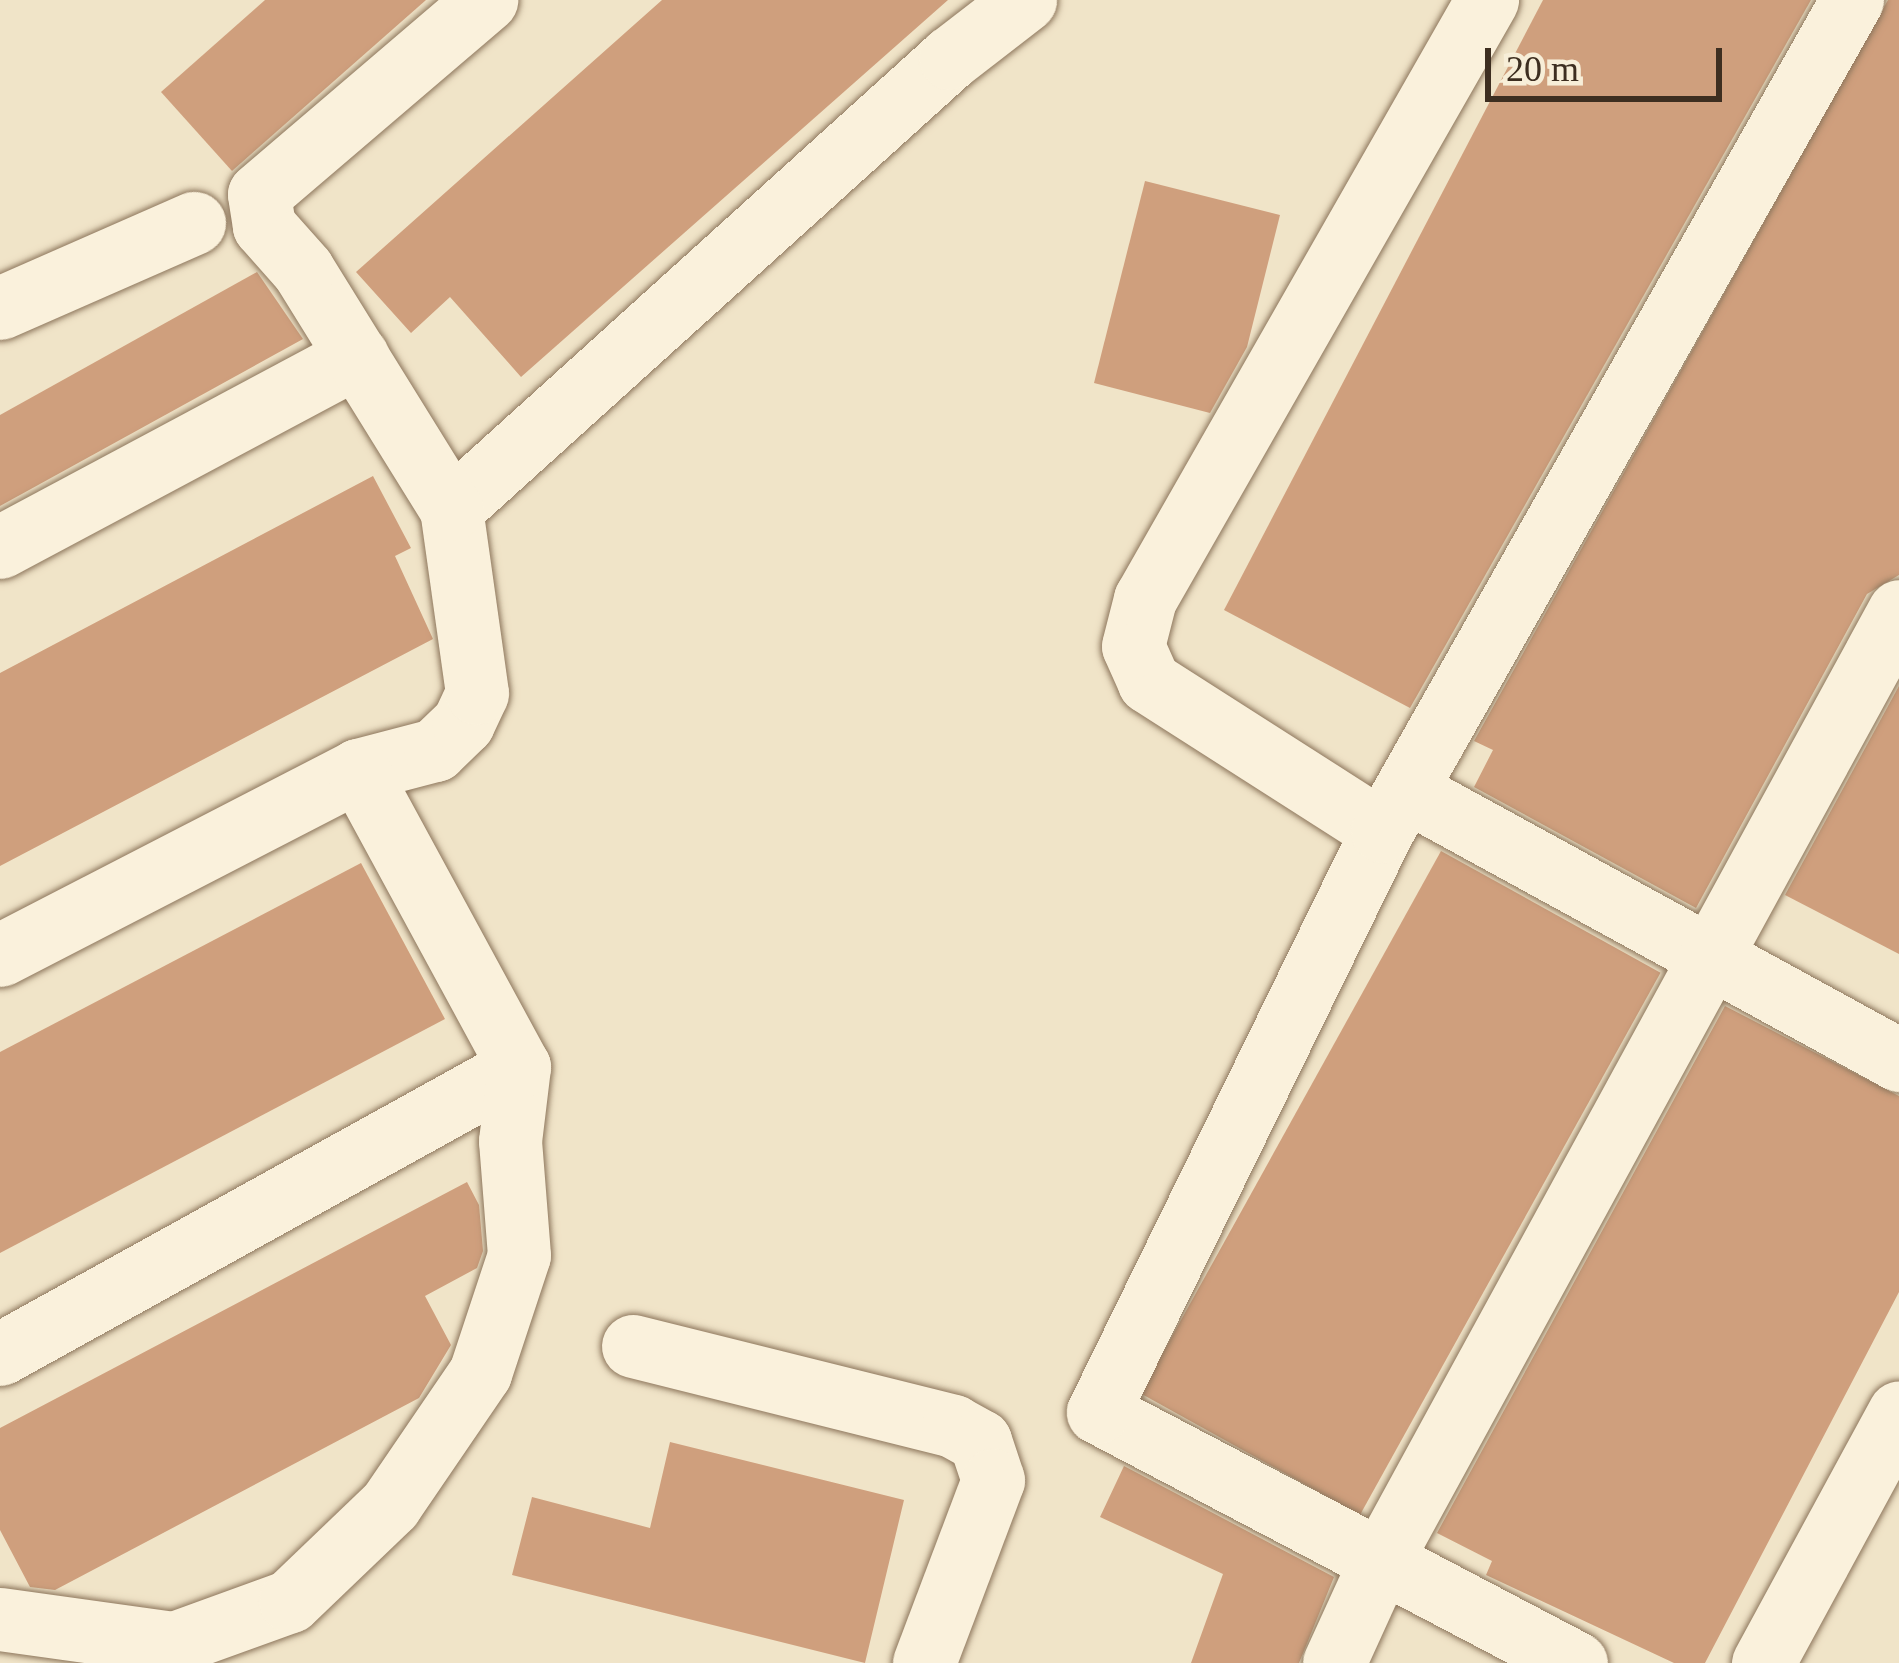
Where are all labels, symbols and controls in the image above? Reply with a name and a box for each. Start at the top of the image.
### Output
scale bar [1491,24,1728,98]
text: 20 m [1506,49,1579,89]

